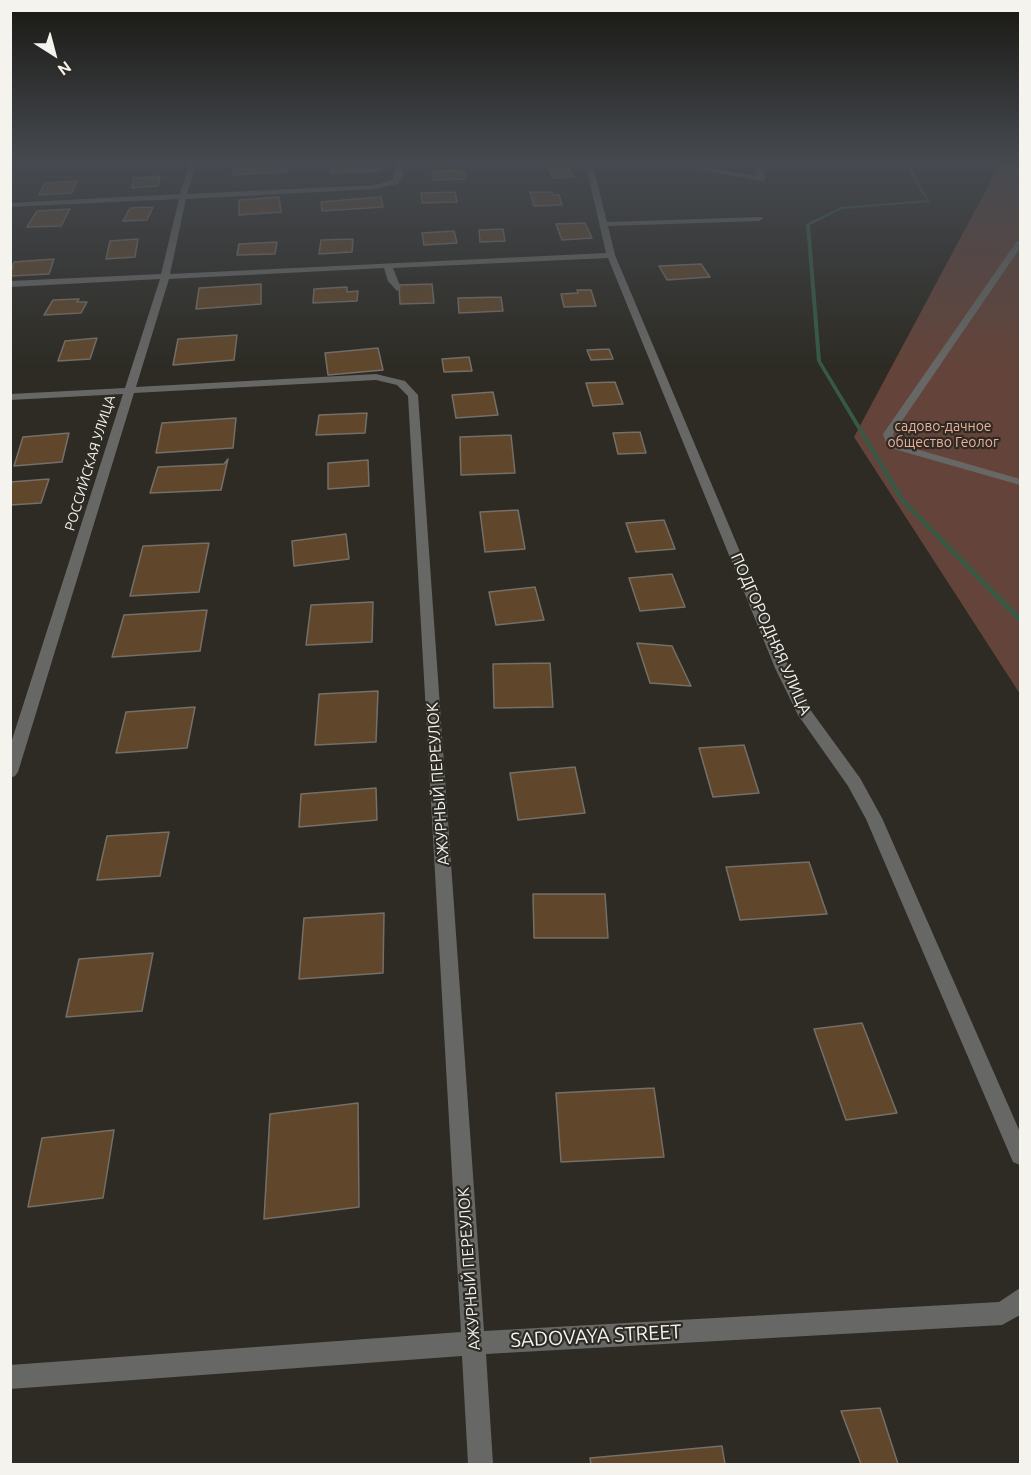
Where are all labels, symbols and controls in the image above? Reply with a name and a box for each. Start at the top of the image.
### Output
north arrow [24,24,84,84]
text: N [54,58,75,79]
street label: РОССИЙСКАЯ УЛИЦА [61,393,119,533]
park label: садово-дачное общество Геолог [887,418,999,450]
street label: ПОДГОРОДНЯЯ УЛИЦА [727,550,815,718]
street label: АЖУРНЫЙ ПЕРЕУЛОК [423,702,453,866]
street label: АЖУРНЫЙ ПЕРЕУЛОК [454,1187,484,1351]
street label: SADOVAYA STREET [510,1320,682,1352]

